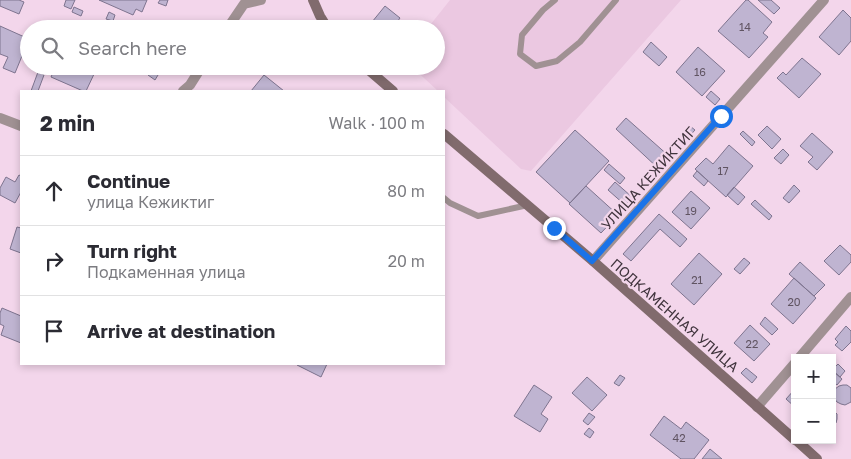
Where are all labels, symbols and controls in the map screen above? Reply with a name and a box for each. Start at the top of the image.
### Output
search box [20,20,445,75]
house number: 14 [739,20,751,33]
icon: search [38,34,66,62]
text: Search here [78,36,187,59]
house number: 16 [694,65,706,78]
route start [710,105,733,128]
text: 2 min [40,110,95,136]
text: Walk · 100 m [329,113,425,133]
street label: УЛИЦА КЕЖИКТИГ [597,123,699,233]
house number: 17 [717,164,729,177]
text: Continue [87,169,170,192]
icon: ahead [40,177,68,205]
text: 80 m [387,181,425,201]
text: улица Кежиктиг [87,192,214,212]
house number: 19 [685,204,697,217]
route end [543,217,566,240]
text: Turn right [87,239,177,262]
icon: right [40,247,68,275]
text: 20 m [388,251,425,271]
street label: ПОДКАМЕННАЯ УЛИЦА [607,255,743,376]
text: Подкаменная улица [87,262,246,282]
house number: 21 [691,273,703,286]
house number: 20 [787,295,801,308]
icon: arrive [40,317,68,345]
text: Arrive at destination [87,319,275,342]
house number: 22 [746,337,758,350]
map controls [791,354,836,444]
button: + [791,354,836,399]
button: − [791,399,836,444]
house number: 42 [672,431,686,444]

